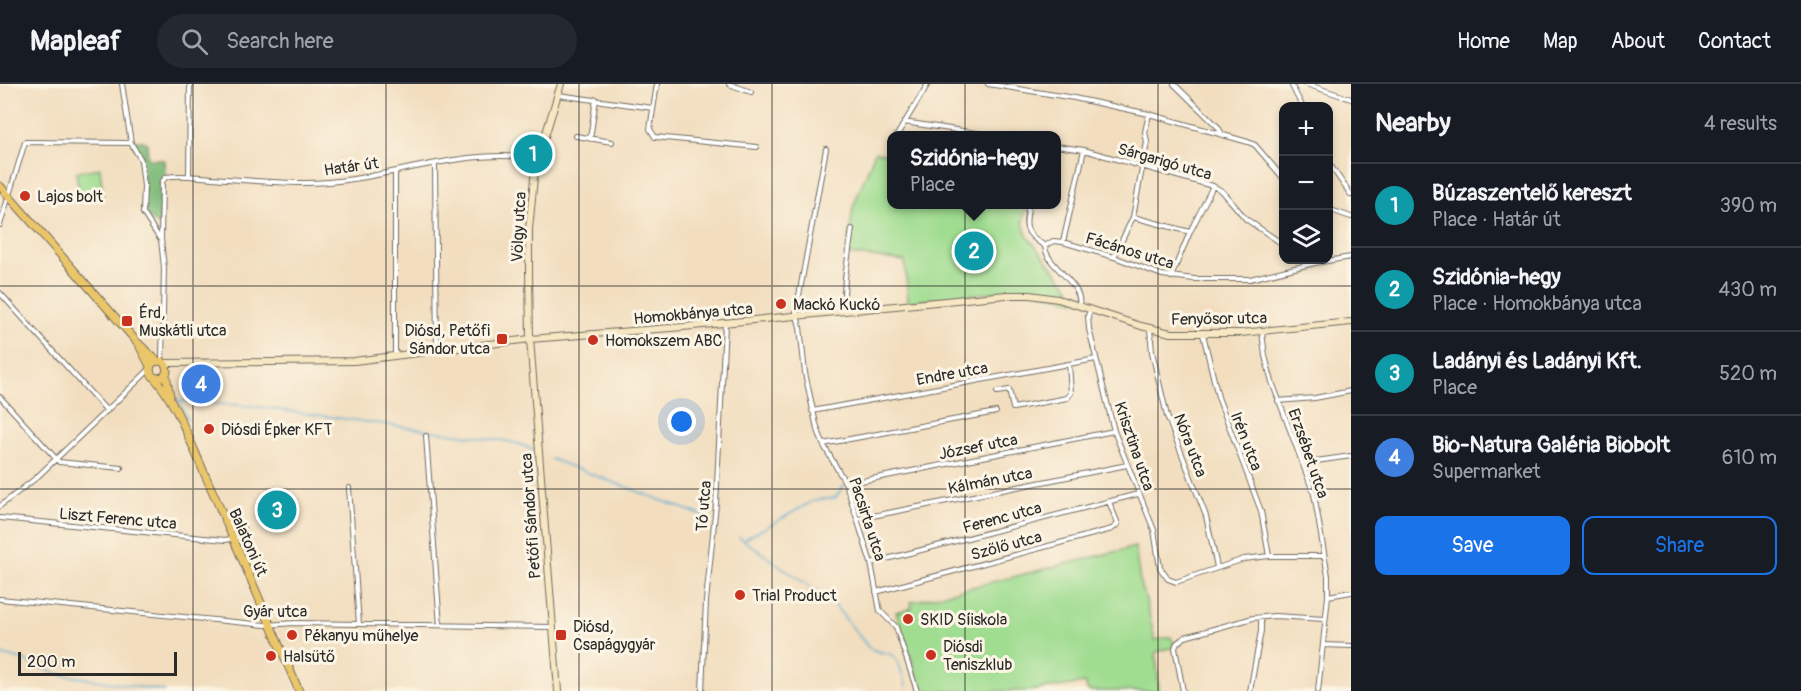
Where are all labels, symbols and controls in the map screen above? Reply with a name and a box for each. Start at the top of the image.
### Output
search box [157,14,577,68]
text: Mapleaf [30,24,121,59]
icon: search [178,25,211,58]
text: Search here [226,27,334,55]
text: Home [1457,28,1510,55]
text: Map [1543,28,1578,55]
text: About [1611,28,1665,55]
text: Contact [1698,28,1771,55]
map controls [1279,102,1333,264]
button: + [1279,102,1333,156]
text: Nearby [1375,107,1451,139]
text: 4 results [1704,111,1777,136]
popup [887,131,1061,209]
pin: 1 [514,132,552,176]
street label: Sárgarigó utca [1115,139,1214,185]
text: Szidónia-hegy [910,144,1038,172]
street label: Határ út [323,153,380,181]
button: − [1279,156,1333,210]
text: Place [910,172,955,197]
text: Búzaszentelő kereszt [1432,179,1632,207]
place label: Lajos bolt [37,187,104,207]
marker: Lajos bolt [18,189,32,203]
street label: Völgy utca [507,191,531,263]
text: 1 [1391,193,1398,218]
text: 390 m [1720,193,1777,218]
text: Place · Határ út [1432,207,1561,232]
button: layers [1279,210,1333,264]
pin: 2 [954,228,994,274]
street label: Fácános utca [1083,228,1176,274]
text: Szidónia-hegy [1432,263,1561,291]
text: 2 [1389,277,1400,302]
text: 430 m [1718,277,1777,302]
text: Place · Homokbánya utca [1432,291,1642,316]
place label: Mackó Kuckó [793,295,880,315]
marker: Mackó Kuckó [774,297,788,311]
street label: Homokbánya utca [633,299,754,329]
place label: Érd, Muskátli utca [139,303,227,341]
street label: Fenyősor utca [1171,308,1267,330]
marker: Érd, Muskátli utca [120,314,134,328]
place label: Diósd, Petőfi Sándor utca [405,321,490,359]
place label: Homokszem ABC [605,331,723,351]
marker: Diósd, Petőfi Sándor utca [495,332,509,346]
marker: Homokszem ABC [586,333,600,347]
text: Ladányi és Ladányi Kft. [1432,347,1642,375]
street label: Endre utca [915,358,989,390]
text: 3 [1389,361,1400,386]
text: 520 m [1719,361,1777,386]
pin: 4 [182,362,220,406]
text: Place [1432,375,1477,400]
street label: Krisztina utca [1109,399,1159,493]
street label: Erzsébet utca [1283,406,1333,501]
your location [667,407,696,436]
street label: Irén utca [1226,409,1266,474]
street label: Nóra utca [1169,411,1211,480]
place label: Diósdi Épker KFT [221,420,332,440]
marker: Diósdi Épker KFT [202,422,216,436]
street label: József utca [937,430,1019,464]
text: Bio-Natura Galéria Biobolt [1432,431,1670,459]
text: 4 [1389,445,1400,470]
text: 610 m [1722,445,1777,470]
street label: Petőfi Sándor utca [517,452,545,579]
text: Supermarket [1432,459,1541,484]
street label: Kálmán utca [946,463,1034,499]
street label: Pacsirta utca [844,475,890,564]
street label: Tó utca [692,480,716,532]
pin: 3 [258,488,296,532]
street label: Ferenc utca [961,498,1044,538]
street label: Liszt Ferenc utca [58,504,178,534]
street label: Balatoni út [224,505,272,580]
button: Save [1375,516,1570,575]
button: Share [1582,516,1777,575]
street label: Szőlő utca [969,527,1044,565]
place label: Trial Product [752,586,837,606]
marker: Trial Product [733,588,747,602]
street label: Gyár utca [243,602,307,622]
place label: SKID Síiskola [920,610,1007,630]
marker: SKID Síiskola [901,612,915,626]
place label: Diósd, Csapágygyár [573,617,656,655]
place label: Pékanyu műhelye [304,626,418,646]
marker: Pékanyu műhelye [285,628,299,642]
marker: Diósd, Csapágygyár [554,628,568,642]
place label: Diósdi Teniszklub [943,637,1012,675]
place label: Halsütő [283,647,335,667]
marker: Diósdi Teniszklub [924,648,938,662]
scale bar [18,649,177,676]
marker: Halsütő [264,649,278,663]
text: 200 m [27,652,75,672]

